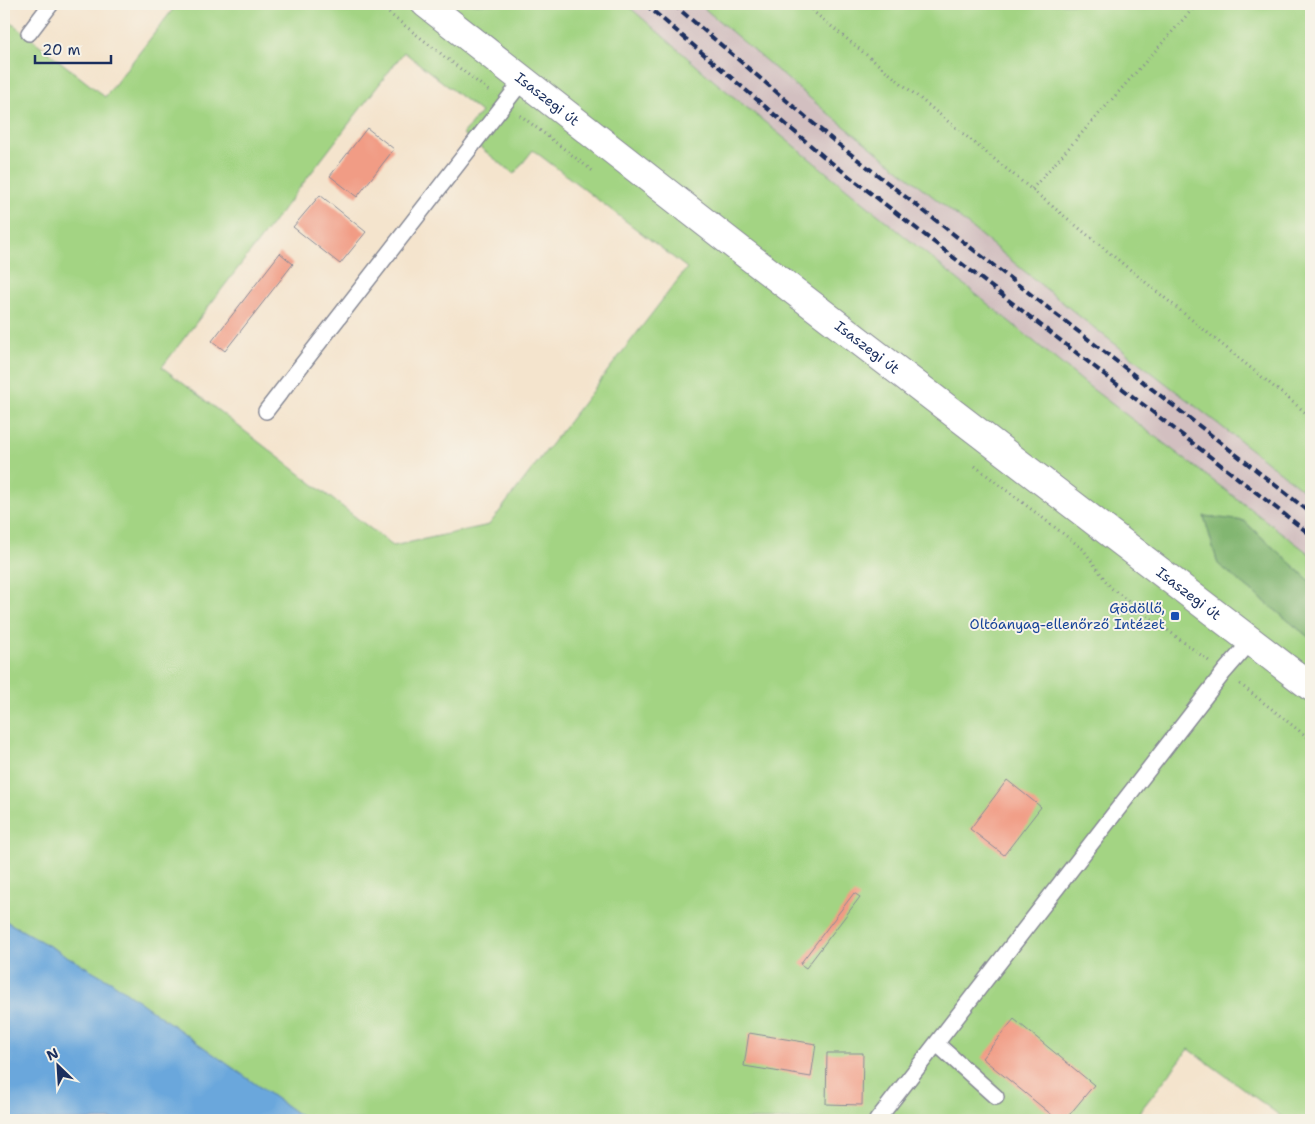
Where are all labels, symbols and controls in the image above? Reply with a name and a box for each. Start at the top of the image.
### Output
scale bar [35,32,111,64]
text: 20 m [42,40,81,60]
street label: Isaszegi út [512,68,583,130]
street label: Isaszegi út [831,317,903,378]
street label: Isaszegi út [1153,563,1225,624]
place label: Gödöllő, Oltóanyag-ellenőrző Intézet [970,599,1165,633]
marker: Gödöllő, Oltóanyag-ellenőrző Intézet [1169,610,1181,622]
north arrow [32,1042,82,1092]
text: N [44,1044,61,1065]

